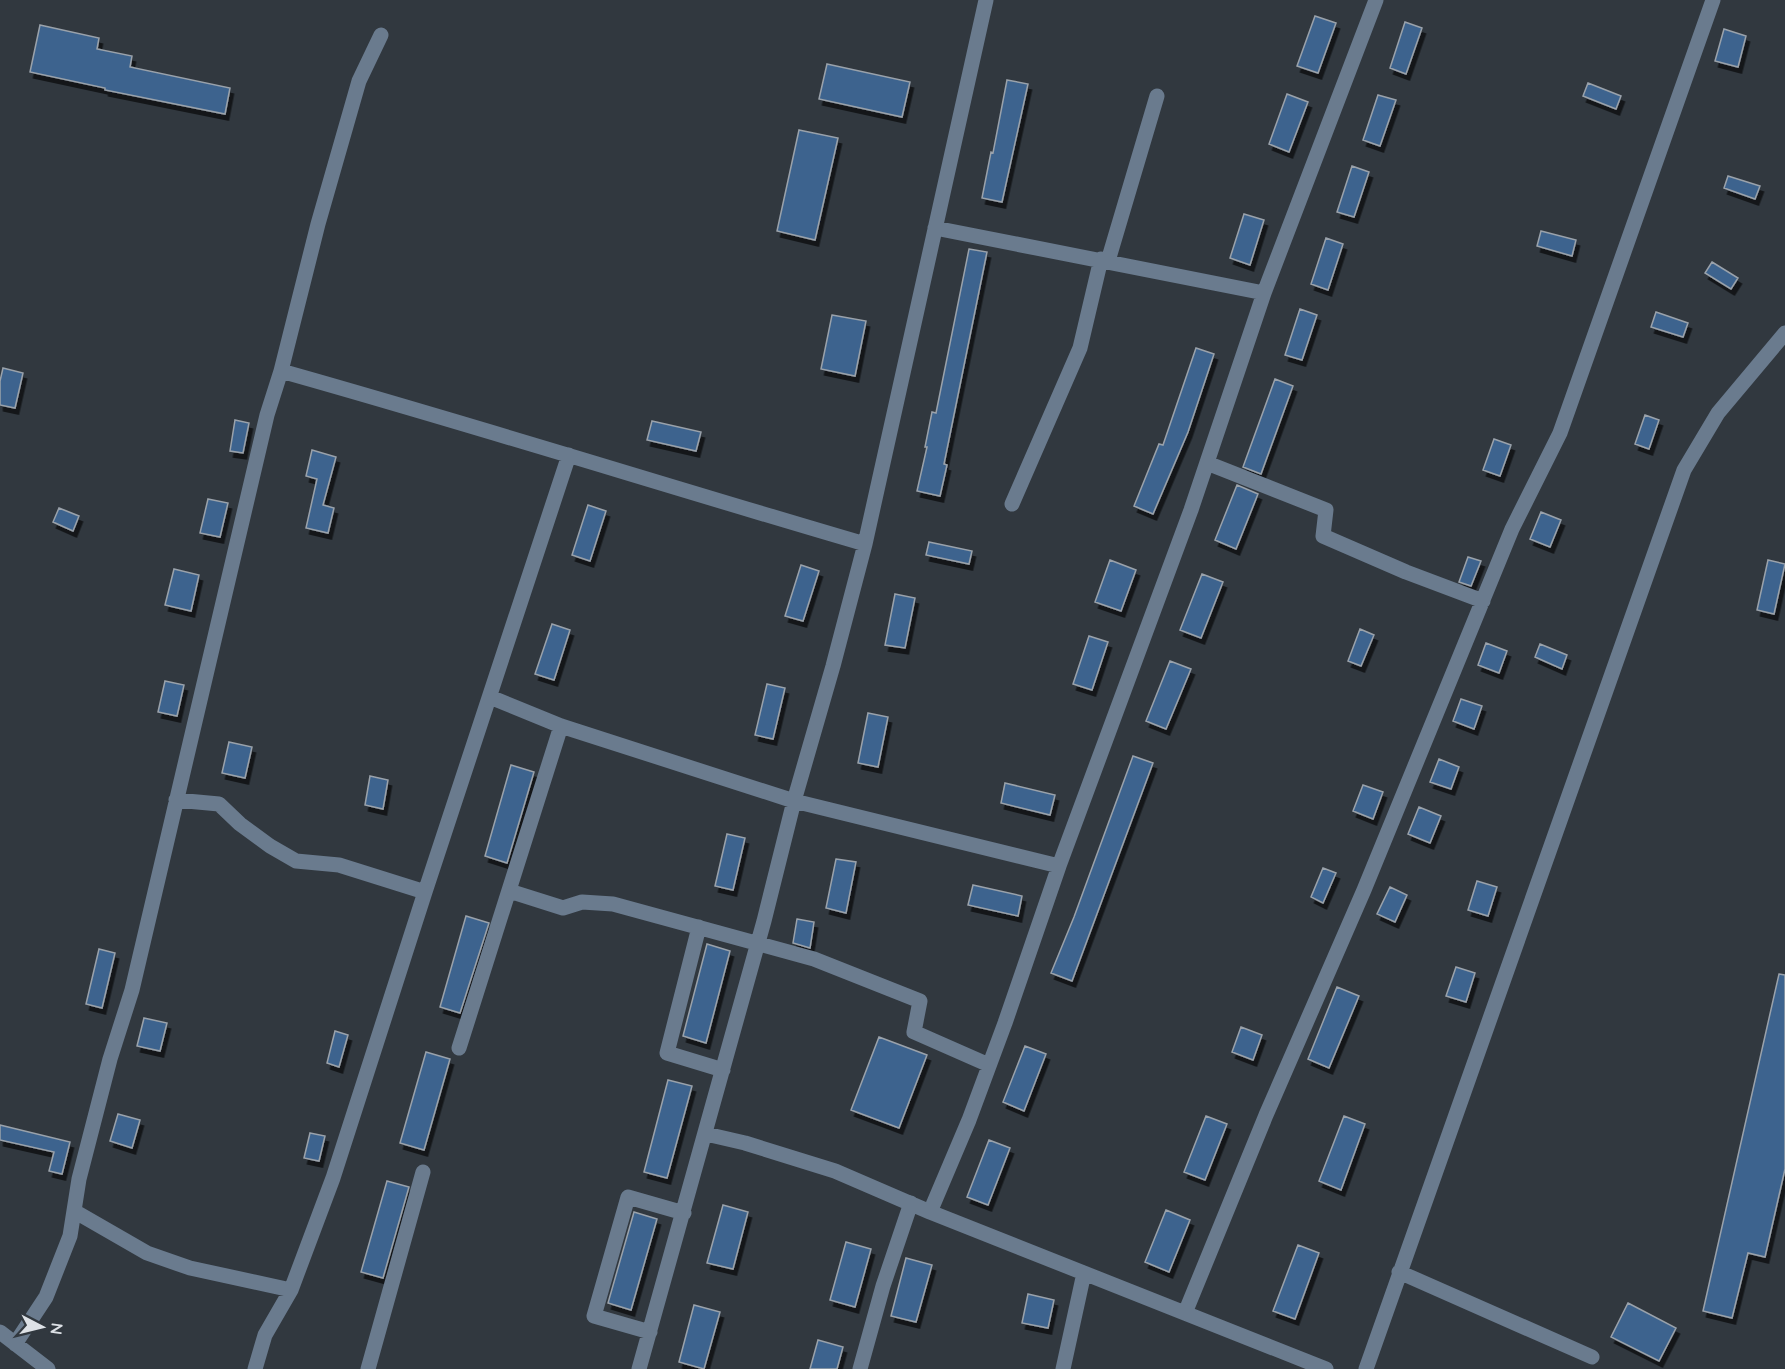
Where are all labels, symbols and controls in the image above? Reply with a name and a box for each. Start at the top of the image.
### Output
north arrow [12,1297,72,1357]
text: N [46,1322,68,1336]

